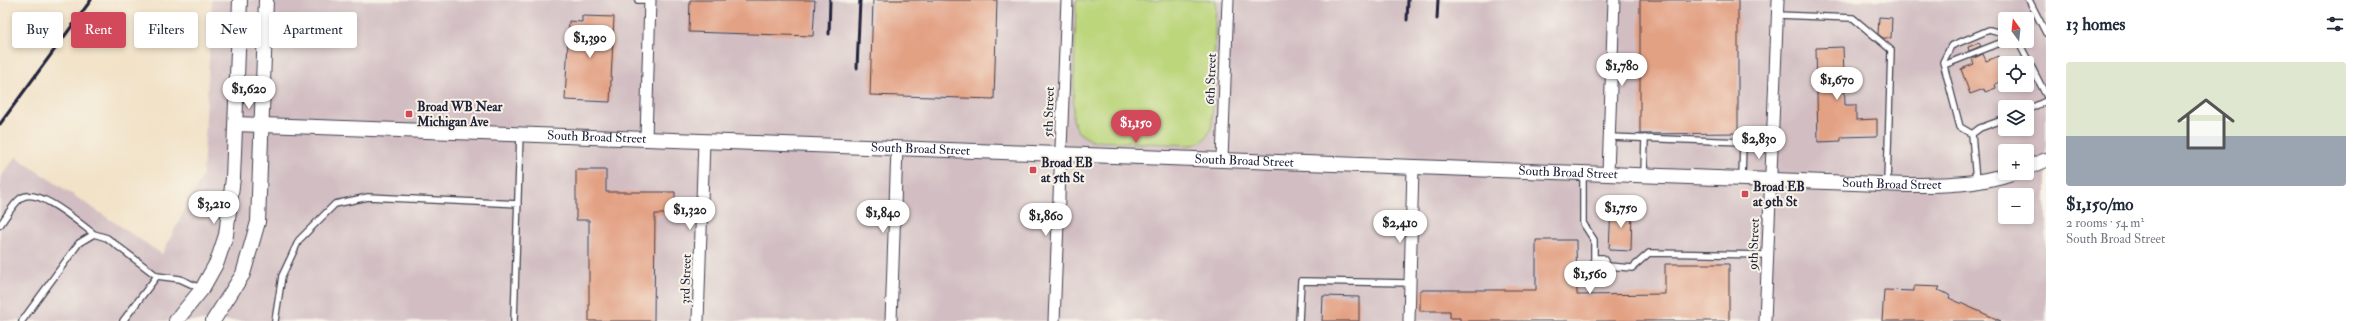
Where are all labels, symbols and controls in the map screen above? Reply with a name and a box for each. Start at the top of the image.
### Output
chip: Buy [12,12,63,48]
chip: Rent [71,12,126,48]
chip: Filters [134,12,198,48]
chip: New [206,12,261,48]
chip: Apartment [269,12,357,48]
north arrow [1998,12,2034,48]
map controls [1998,12,2034,224]
icon: filters [2324,13,2346,35]
text: 13 homes [2066,14,2125,35]
pin: $1,390 [557,25,623,59]
text: $1,390 [573,30,607,46]
street label: 6th Street [1202,53,1220,105]
pin: $1,780 [1589,53,1655,87]
button: locate [1998,56,2034,92]
text: $1,780 [1605,58,1639,74]
pin: $1,670 [1804,67,1870,101]
text: $1,670 [1820,72,1854,88]
pin: $1,620 [216,76,282,110]
text: $1,620 [232,81,266,97]
street label: 5th Street [1040,86,1058,138]
icon: home [2170,88,2242,160]
place label: Broad WB Near Michigan Ave [416,99,504,131]
button: layers [1998,100,2034,136]
marker: Broad WB Near Michigan Ave [404,109,414,119]
pin: $1,150 [1103,110,1169,144]
text: $1,150 [1120,115,1152,131]
pin: $2,830 [1726,126,1792,160]
street label: South Broad Street [547,127,647,147]
text: $2,830 [1742,131,1776,147]
street label: South Broad Street [871,139,971,159]
button: + [1998,144,2034,180]
street label: South Broad Street [1194,151,1294,171]
place label: Broad EB at 5th St [1041,155,1093,186]
street label: South Broad Street [1518,163,1618,182]
marker: Broad EB at 5th St [1028,165,1038,175]
street label: South Broad Street [1842,175,1942,193]
place label: Broad EB at 9th St [1753,179,1805,210]
button: − [1998,188,2034,224]
marker: Broad EB at 9th St [1740,189,1750,199]
pin: $3,210 [181,191,247,225]
text: $1,150/mo [2066,194,2134,215]
pin: $1,750 [1588,195,1654,229]
text: $3,210 [197,196,231,212]
pin: $1,320 [657,197,723,231]
pin: $1,840 [850,200,916,234]
text: $1,750 [1605,200,1637,216]
text: $1,320 [673,202,707,218]
pin: $1,860 [1013,203,1079,237]
text: $1,840 [866,205,900,221]
text: $1,860 [1029,208,1063,224]
pin: $2,410 [1367,210,1433,244]
text: $2,410 [1382,215,1418,231]
text: 2 rooms · 54 m² [2066,215,2144,231]
street label: 9th Street [1745,218,1763,271]
text: South Broad Street [2066,231,2165,247]
street label: 3rd Street [677,254,695,304]
pin: $1,560 [1557,261,1623,295]
text: $1,560 [1573,266,1607,282]

